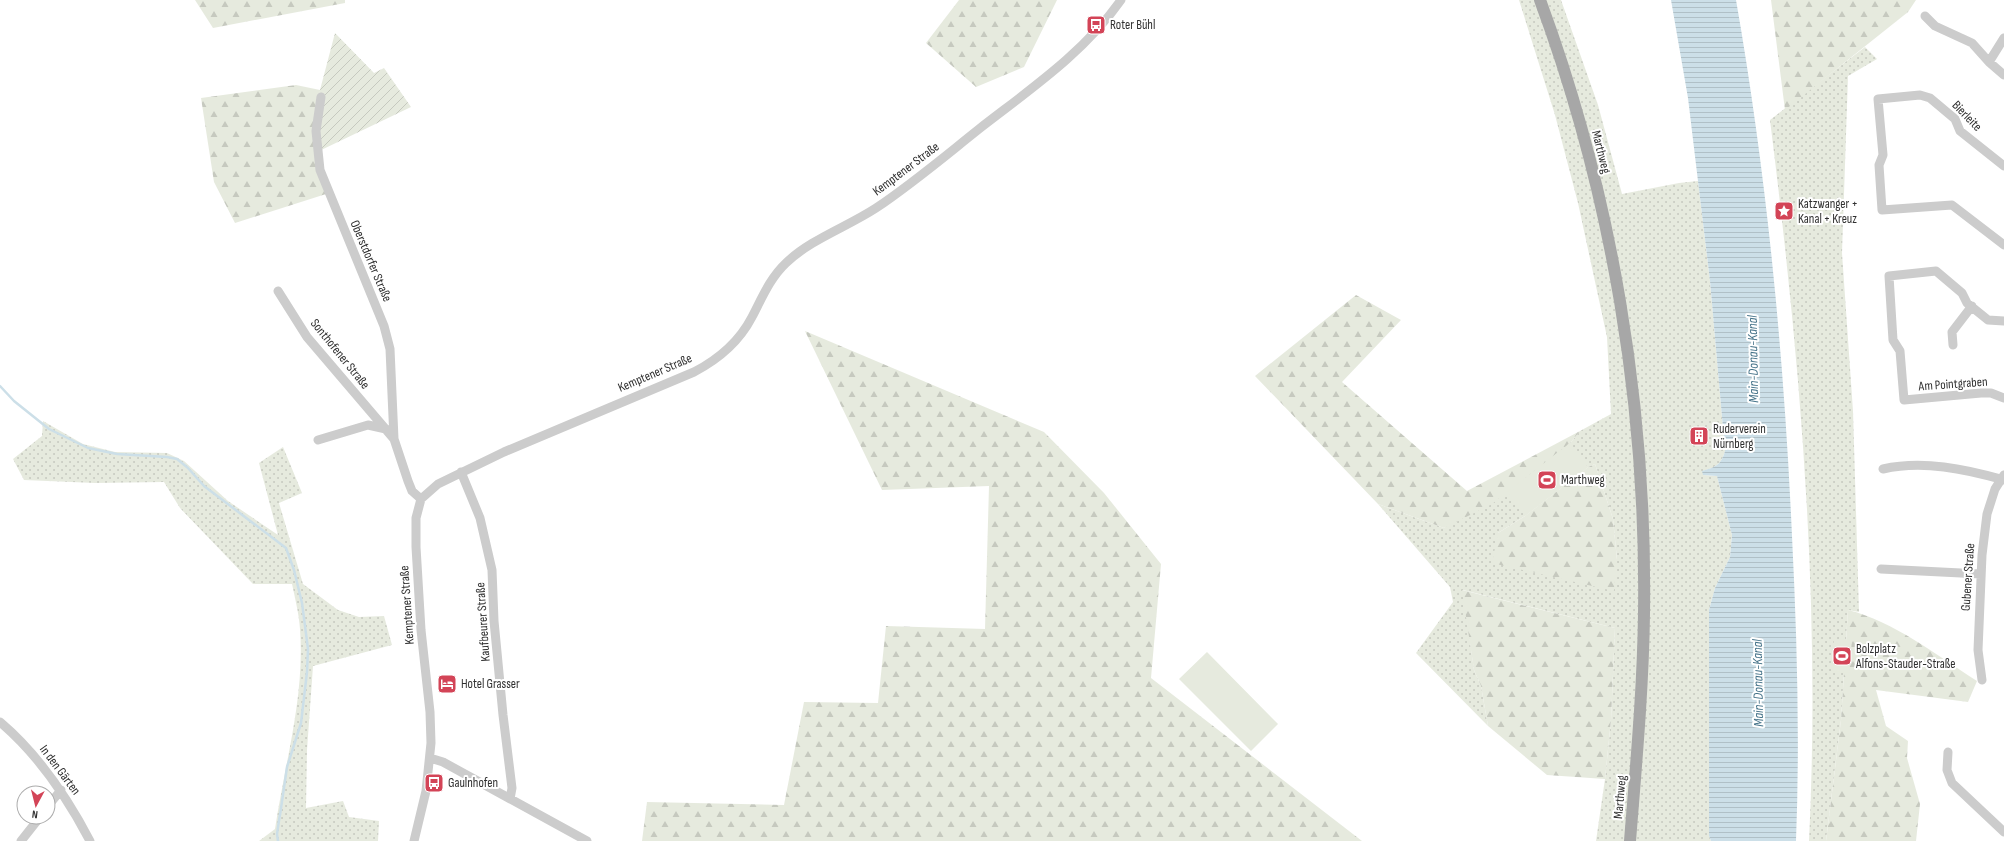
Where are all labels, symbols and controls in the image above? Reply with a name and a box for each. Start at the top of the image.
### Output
bus stop icon: Roter Bühl [1085,14,1107,36]
place label: Roter Bühl [1110,17,1155,33]
street label: Bierleite [1949,97,1985,135]
street label: Marthweg [1588,129,1614,175]
street label: Kemptener Straße [870,139,942,199]
place label: Katzwanger + Kanal + Kreuz [1798,196,1858,227]
place icon: Katzwanger + Kanal + Kreuz [1773,200,1795,222]
street label: Oberstdorfer Straße [347,218,395,304]
water label: Main-Donau-Kanal [1744,315,1762,403]
street label: Sonthofener Straße [307,316,373,392]
street label: Kemptener Straße [615,350,695,396]
street label: Am Pointgraben [1917,374,1988,394]
place label: Ruderverein Nürnberg [1713,421,1766,452]
building icon: Ruderverein Nürnberg [1688,425,1710,447]
sports icon: Marthweg [1536,469,1558,491]
place label: Marthweg [1561,472,1605,488]
street label: Gubener Straße [1958,543,1978,611]
street label: Kemptener Straße [396,565,418,645]
street label: Kaufbeurer Straße [472,582,494,662]
water label: Main-Donau-Kanal [1749,639,1767,727]
place label: Bolzplatz Alfons-Stauder-Straße [1855,641,1956,672]
sports icon: Bolzplatz Alfons-Stauder-Straße [1831,645,1853,667]
hotel icon: Hotel Grasser [436,673,458,695]
place label: Hotel Grasser [461,676,520,692]
street label: In den Gärten [36,742,84,798]
bus stop icon: Gaulnhofen [423,772,445,794]
street label: Marthweg [1610,774,1630,820]
place label: Gaulnhofen [448,775,498,791]
north arrow [16,785,56,825]
text: N [31,808,39,821]

